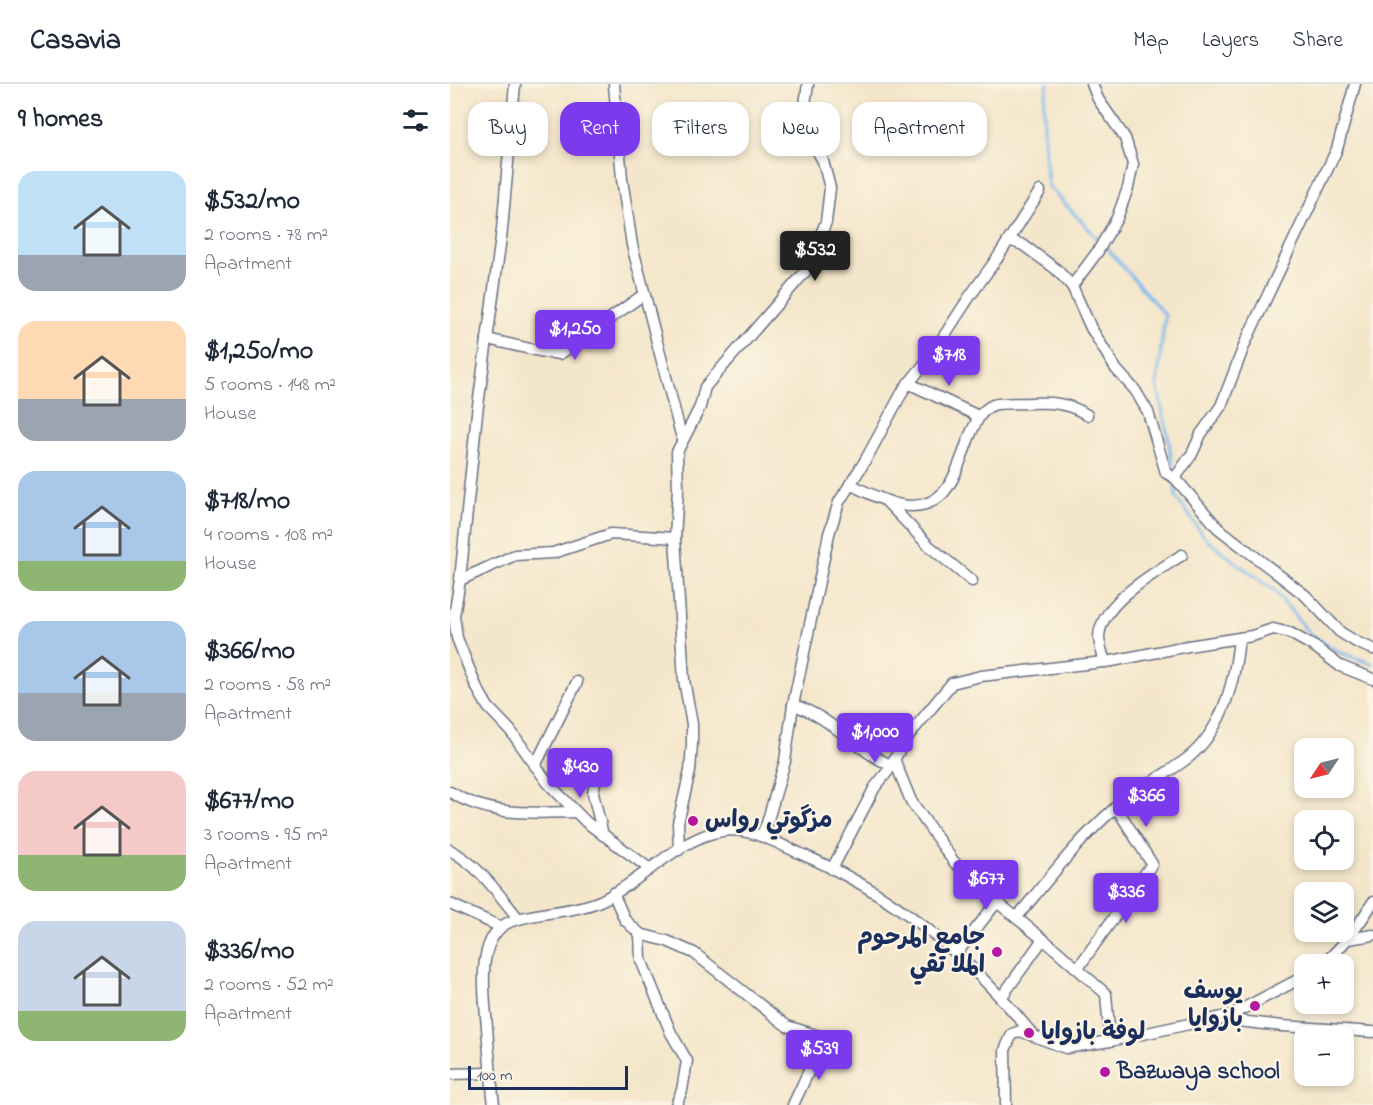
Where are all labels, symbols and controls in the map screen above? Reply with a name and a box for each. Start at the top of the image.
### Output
text: Casavia [30,21,121,62]
text: Map [1133,26,1169,56]
text: Layers [1202,26,1259,56]
text: Share [1292,26,1343,56]
text: 9 homes [18,101,103,139]
chip: Buy [468,102,548,156]
chip: Rent [560,102,640,156]
chip: Filters [652,102,749,156]
chip: New [761,102,840,156]
chip: Apartment [852,102,987,156]
icon: filters [399,104,432,137]
text: $532/mo [204,183,300,221]
icon: home [66,195,138,267]
text: 2 rooms · 78 m² [204,221,328,250]
pin: $532 [779,231,851,282]
text: $532 [794,236,836,265]
text: Apartment [204,250,292,279]
pin: $1,250 [526,310,624,361]
text: $1,250 [549,315,601,344]
text: $1,250/mo [204,333,313,371]
pin: $718 [913,336,985,387]
text: $718 [932,341,966,370]
icon: home [66,345,138,417]
text: 5 rooms · 148 m² [204,371,336,400]
text: House [204,400,257,429]
text: $718/mo [204,483,290,521]
icon: home [66,495,138,567]
text: 4 rooms · 108 m² [204,521,333,550]
text: House [204,550,257,579]
text: $366/mo [204,633,295,671]
icon: home [66,645,138,717]
text: 2 rooms · 58 m² [204,671,331,700]
text: Apartment [204,700,292,729]
pin: $1,000 [826,713,924,764]
text: $1,000 [851,718,899,747]
north arrow [1294,738,1354,798]
map controls [1294,738,1354,1086]
pin: $430 [544,748,616,799]
text: $430 [561,753,599,782]
pin: $366 [1110,777,1182,828]
text: $366 [1127,782,1165,811]
text: $677/mo [204,783,294,821]
icon: home [66,795,138,867]
place label: مزگوتي رواس [705,804,833,840]
button: locate [1294,810,1354,870]
marker: مزگوتي رواس [686,814,700,828]
text: 3 rooms · 95 m² [204,821,328,850]
text: Apartment [204,850,292,879]
pin: $677 [950,860,1022,911]
text: $677 [967,865,1005,894]
pin: $336 [1090,873,1162,924]
text: $336 [1107,878,1145,907]
button: layers [1294,882,1354,942]
place label: جامع المرحوم الملا تقي [857,921,985,985]
text: $336/mo [204,933,294,971]
icon: home [66,945,138,1017]
marker: جامع المرحوم الملا تقي [990,945,1004,959]
button: + [1294,954,1354,1014]
text: 2 rooms · 52 m² [204,971,334,1000]
place label: يوسف بازوايا [1183,975,1243,1038]
marker: يوسف بازوايا [1248,999,1262,1013]
text: Apartment [204,1000,292,1029]
place label: لوفة بازوايا [1041,1016,1145,1051]
marker: لوفة بازوايا [1022,1026,1036,1040]
button: − [1294,1026,1354,1086]
pin: $539 [783,1030,855,1081]
text: $539 [800,1035,838,1064]
place label: Bazwaya school [1116,1055,1280,1091]
scale bar [468,1063,628,1090]
text: 100 m [477,1064,512,1088]
marker: Bazwaya school [1098,1065,1112,1079]

